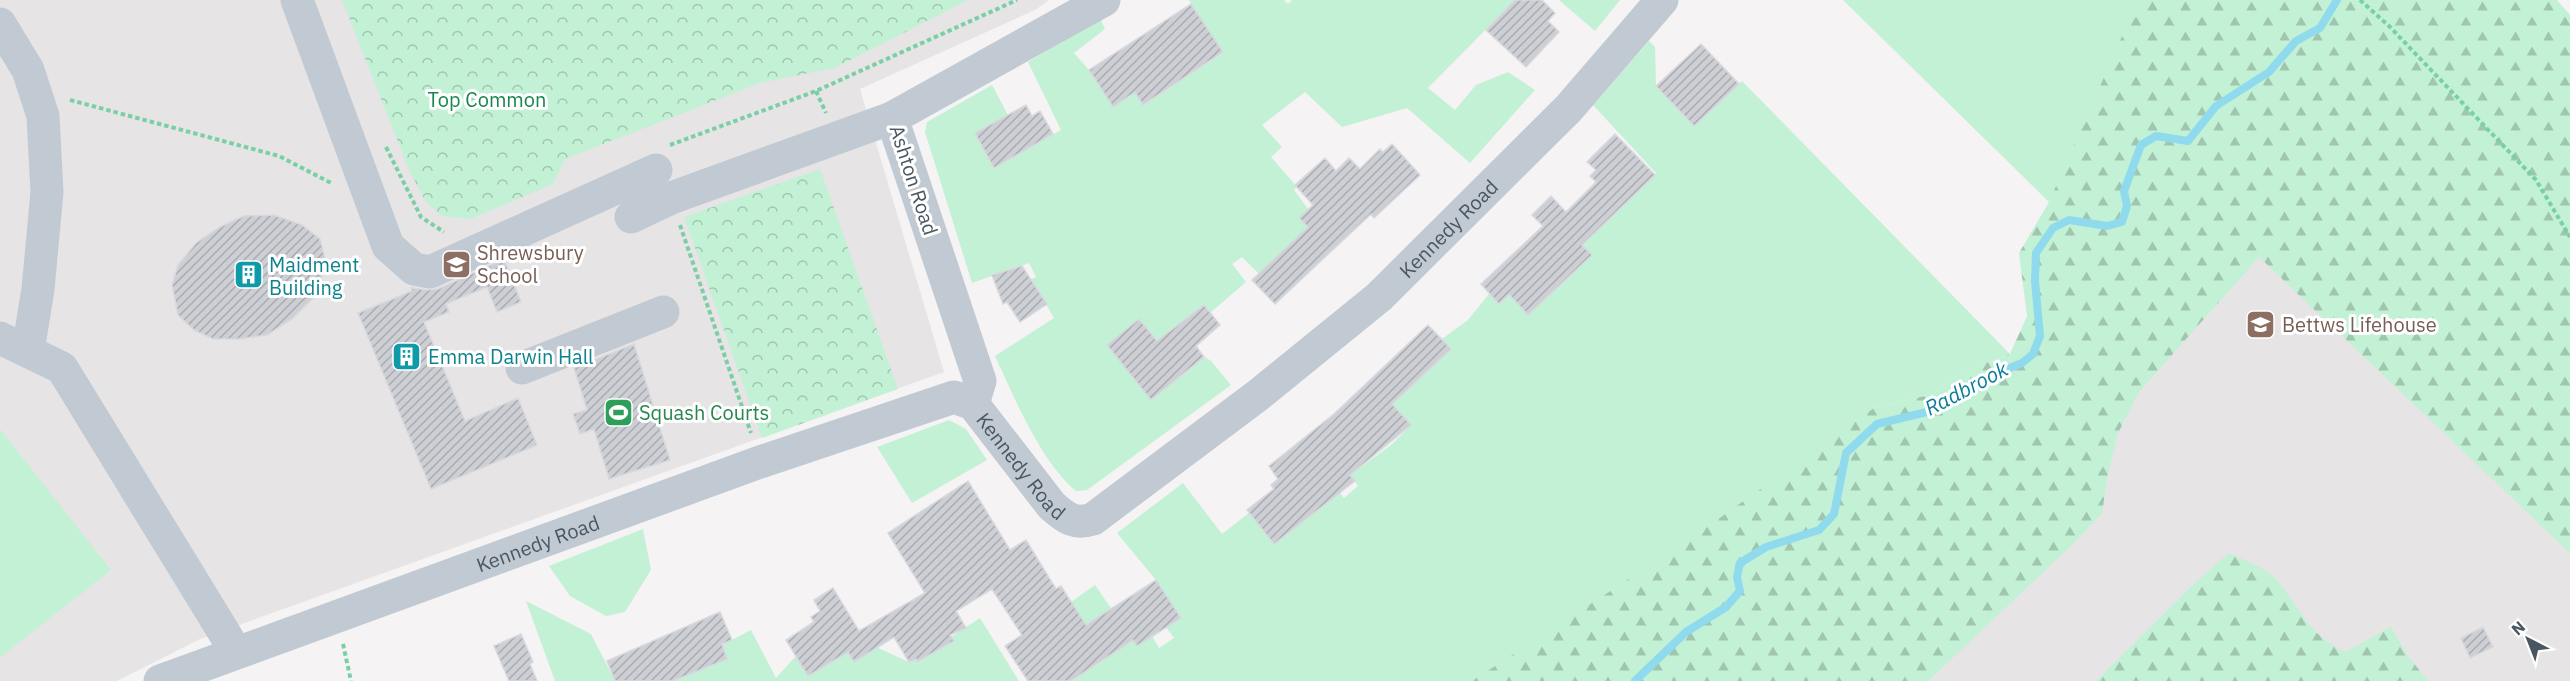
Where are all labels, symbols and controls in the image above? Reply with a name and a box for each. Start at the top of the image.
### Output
park label: Top Common [428,86,546,113]
street label: Ashton Road [884,122,944,238]
street label: Kennedy Road [1393,173,1503,283]
place label: Shrewsbury School [477,239,584,289]
school or university icon: Shrewsbury School [440,248,472,280]
place label: Maidment Building [269,251,359,301]
building icon: Maidment Building [232,259,264,291]
school or university icon: Bettws Lifehouse [2245,308,2277,340]
place label: Bettws Lifehouse [2282,311,2437,338]
building icon: Emma Darwin Hall [391,340,423,372]
place label: Emma Darwin Hall [428,343,594,370]
water label: Radbrook [1919,354,2014,422]
sports icon: Squash Courts [602,396,634,428]
place label: Squash Courts [639,399,769,426]
street label: Kennedy Road [971,407,1072,526]
street label: Kennedy Road [472,508,603,578]
north arrow [2498,609,2558,669]
text: N [2507,617,2529,639]

